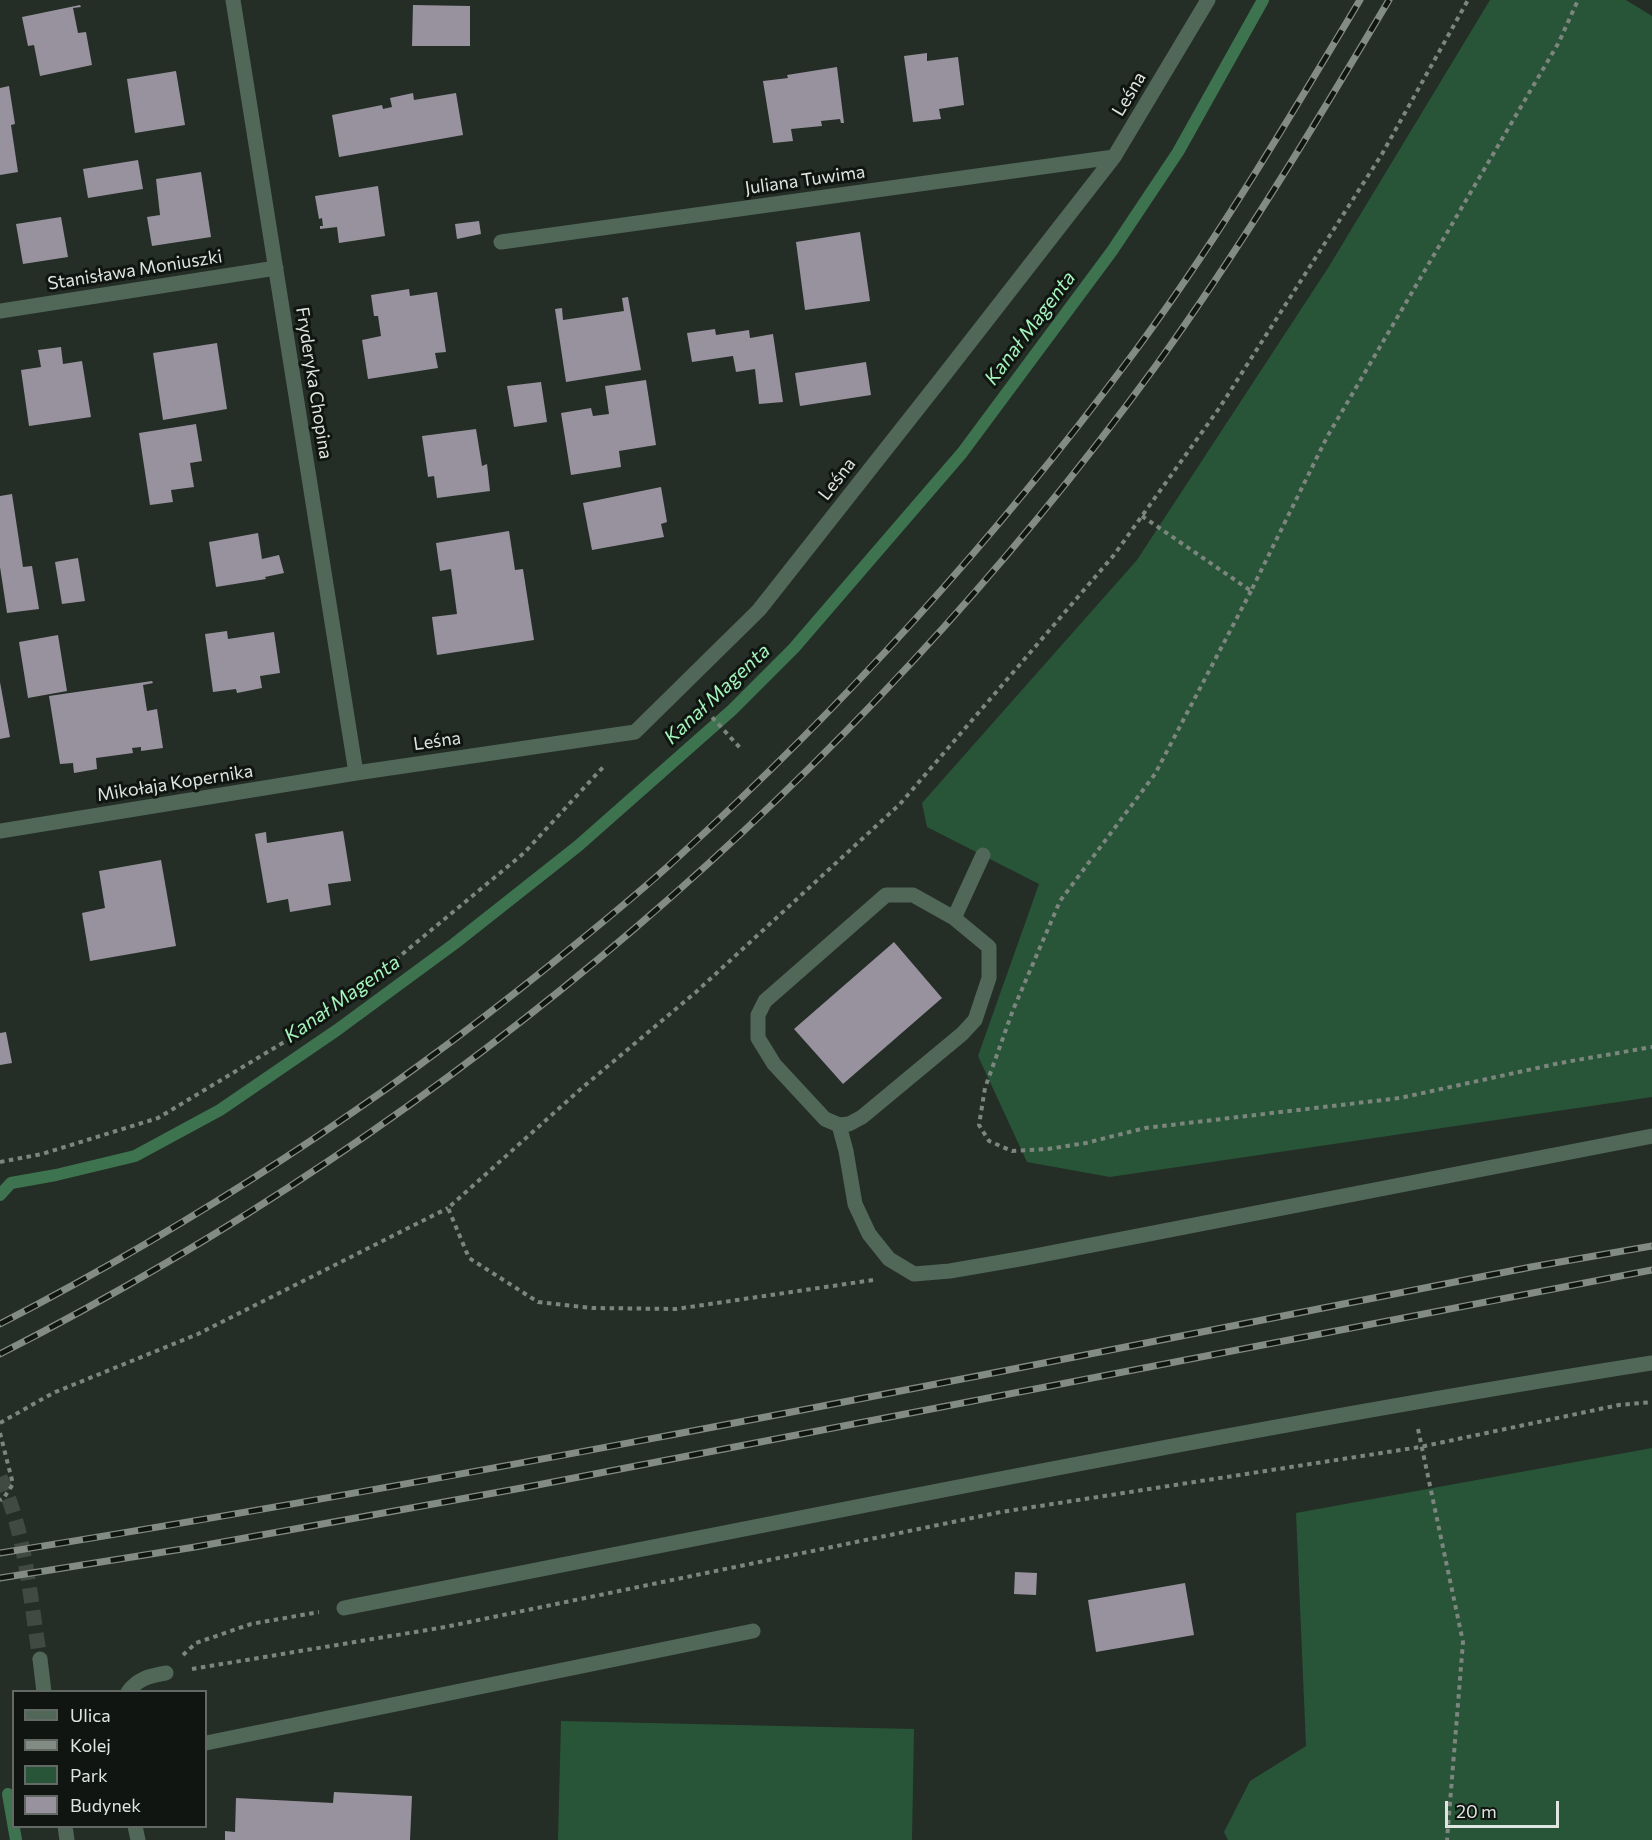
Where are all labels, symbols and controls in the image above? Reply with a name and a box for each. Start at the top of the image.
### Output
street label: Leśna [1107,68,1151,120]
street label: Juliana Tuwima [743,161,867,199]
street label: Stanisława Moniuszki [46,246,224,294]
water label: Kanał Magenta [979,266,1081,390]
street label: Fryderyka Chopina [291,305,337,461]
street label: Leśna [814,454,860,504]
water label: Kanał Magenta [659,639,775,749]
street label: Leśna [412,727,462,755]
street label: Mikołaja Kopernika [95,760,255,806]
water label: Kanał Magenta [279,950,405,1048]
legend [12,1690,207,1828]
text: Ulica [70,1704,111,1726]
text: Kolej [70,1734,111,1756]
text: Park [70,1764,108,1786]
scale bar [1448,1789,1562,1827]
text: Budynek [70,1794,141,1816]
text: 20 m [1456,1800,1497,1822]

